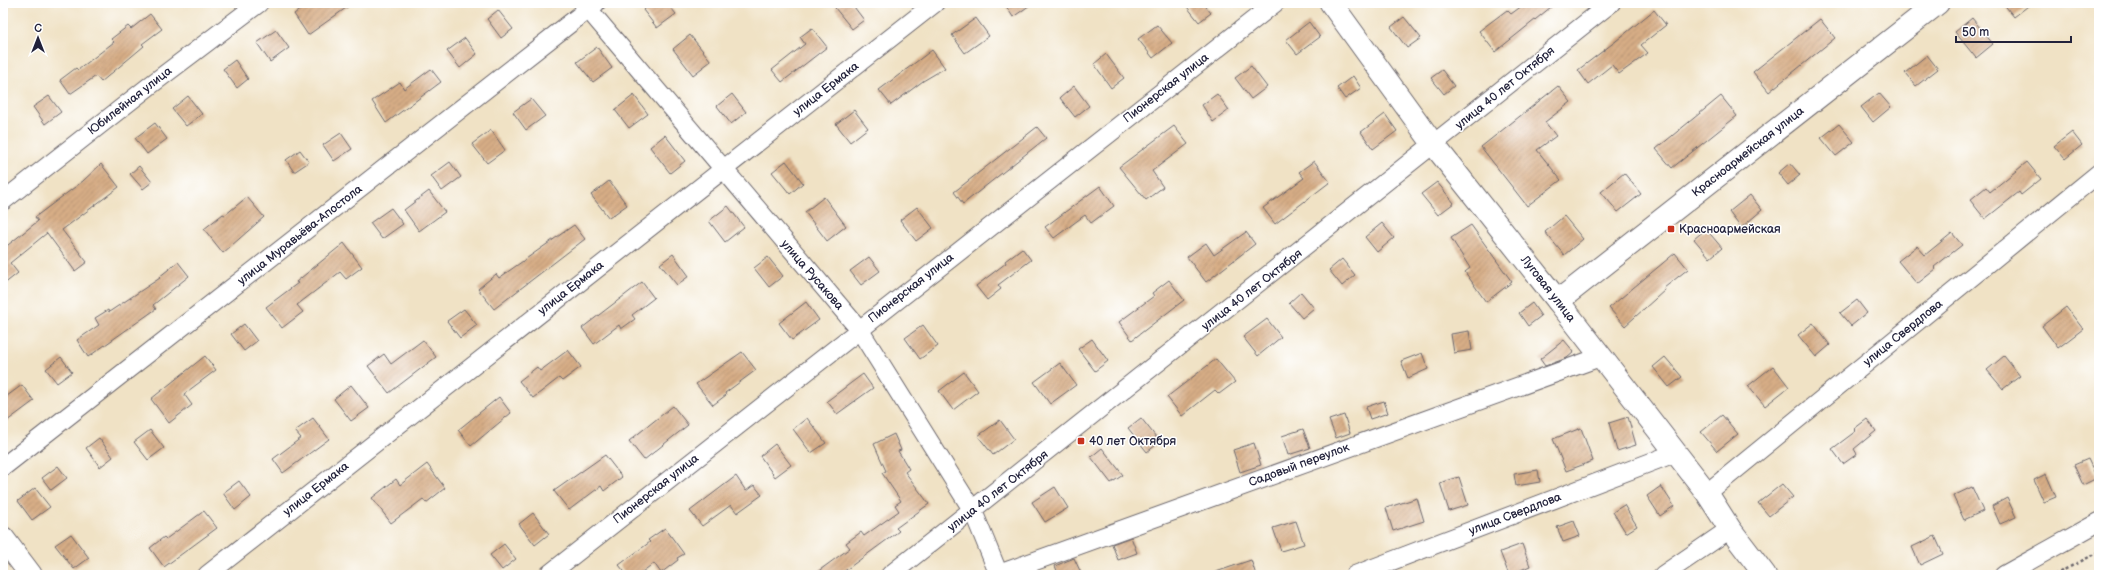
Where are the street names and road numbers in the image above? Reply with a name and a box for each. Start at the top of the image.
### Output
street label: улица 40 лет Октября [1452,43,1558,133]
street label: Пионерская улица [1120,50,1212,126]
street label: улица Ермака [790,59,862,119]
street label: Юбилейная улица [85,64,175,138]
street label: Красноармейская улица [1689,104,1807,200]
street label: улица Муравьёва-Апостола [235,182,365,288]
street label: улица Русакова [777,237,847,313]
street label: улица 40 лет Октября [1199,246,1306,334]
street label: Пионерская улица [865,250,957,326]
street label: Луговая улица [1517,252,1579,325]
street label: улица Ермака [535,258,607,318]
street label: улица Свердлова [1860,296,1946,370]
street label: Садовый переулок [1247,440,1352,490]
street label: улица 40 лет Октября [945,447,1052,535]
street label: Пионерская улица [610,451,702,527]
street label: улица Ермака [280,459,352,519]
street label: улица Свердлова [1467,489,1563,539]

